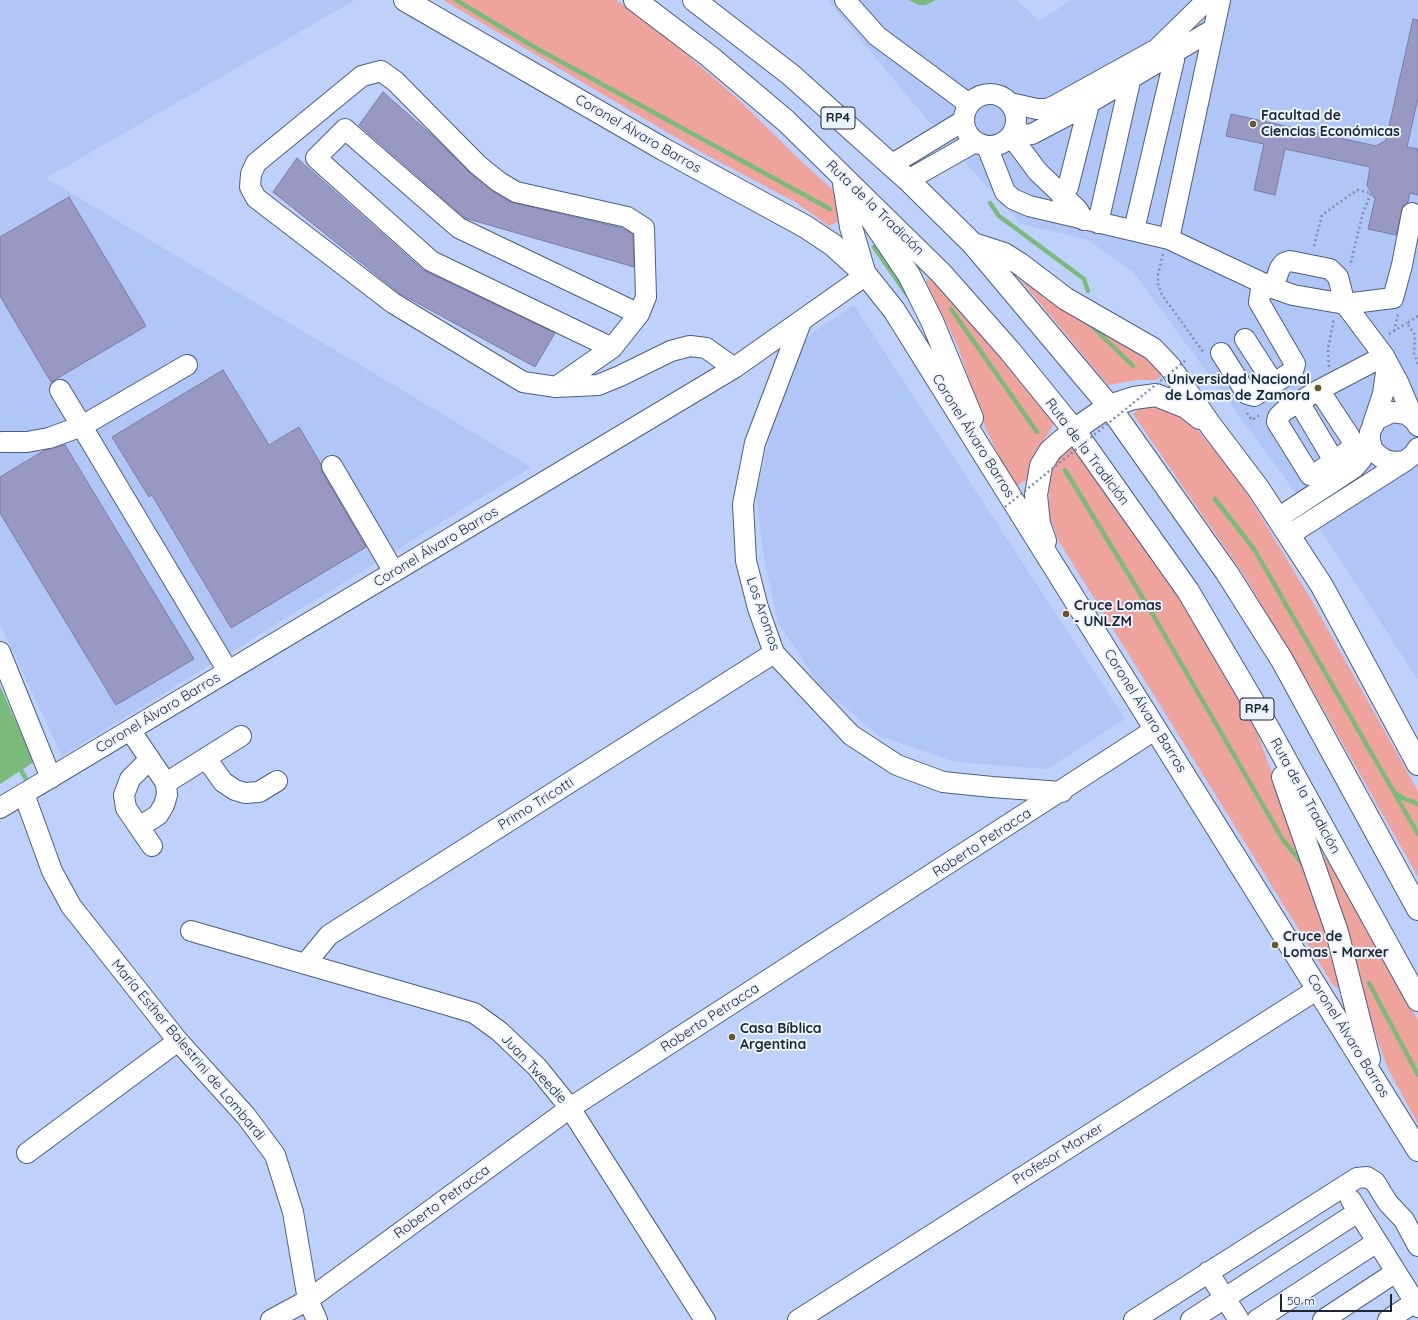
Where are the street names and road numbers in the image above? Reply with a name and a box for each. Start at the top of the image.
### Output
street label: Coronel Álvaro Barros [572,91,704,177]
road number: RP4 [821,107,855,129]
street label: Ruta de la Tradición [823,157,927,259]
street label: Coronel Álvaro Barros [928,371,1018,501]
street label: Ruta de la Tradición [1041,395,1133,509]
street label: Coronel Álvaro Barros [371,503,501,591]
street label: Los Aromos [743,575,783,653]
street label: Coronel Álvaro Barros [1100,646,1190,776]
street label: Coronel Álvaro Barros [93,669,223,757]
road number: RP4 [1240,698,1274,720]
street label: Ruta de la Tradición [1266,735,1344,857]
street label: Primo Tricotti [495,774,577,834]
street label: Roberto Petracca [930,805,1034,881]
street label: María Esther Balestrini de Lombardi [107,956,269,1144]
street label: Coronel Álvaro Barros [1303,971,1393,1101]
street label: Roberto Petracca [658,980,762,1056]
street label: Juan Tweedie [498,1031,570,1107]
street label: Profesor Marxer [1009,1119,1107,1189]
street label: Roberto Petracca [391,1162,493,1242]

